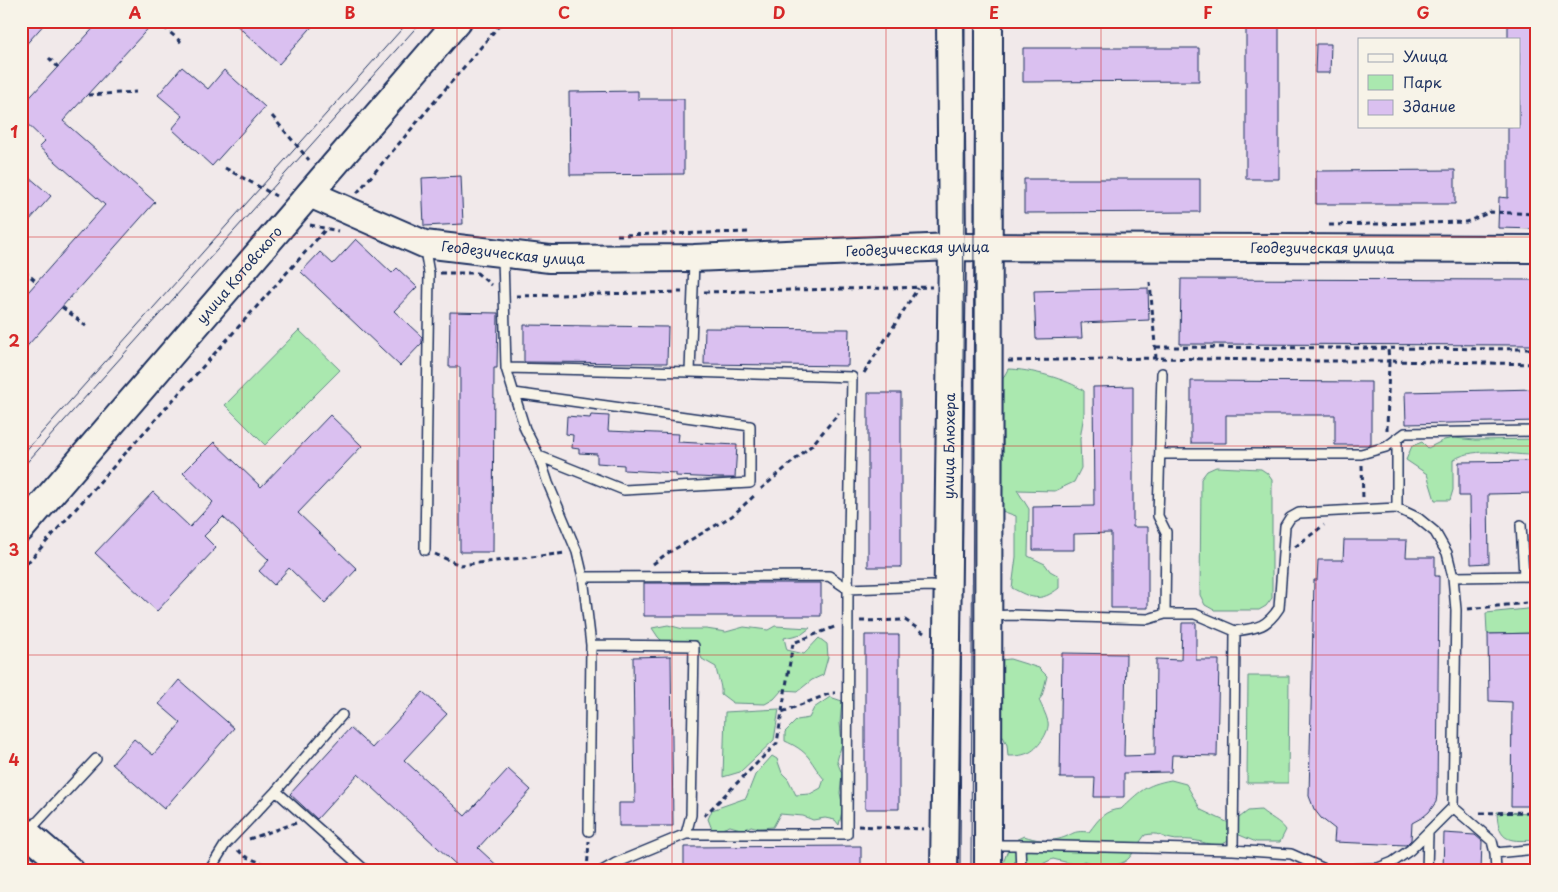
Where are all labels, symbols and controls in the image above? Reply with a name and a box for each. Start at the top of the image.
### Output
text: A [129,0,142,24]
text: B [345,0,356,24]
text: C [558,0,570,24]
text: D [773,0,785,24]
text: E [989,0,999,24]
text: F [1203,0,1213,24]
text: G [1416,0,1430,24]
legend [1358,38,1520,128]
text: Улица [1403,44,1448,67]
text: Парк [1403,70,1442,93]
text: Здание [1403,94,1456,117]
text: 1 [10,119,18,143]
street label: улица Котовского [191,221,287,328]
street label: Геодезическая улица [440,235,585,269]
street label: Геодезическая улица [845,236,990,262]
street label: Геодезическая улица [1250,237,1395,259]
text: 2 [8,328,20,352]
street label: улица Блюхера [938,392,960,499]
text: 3 [9,537,19,561]
text: 4 [9,747,20,771]

